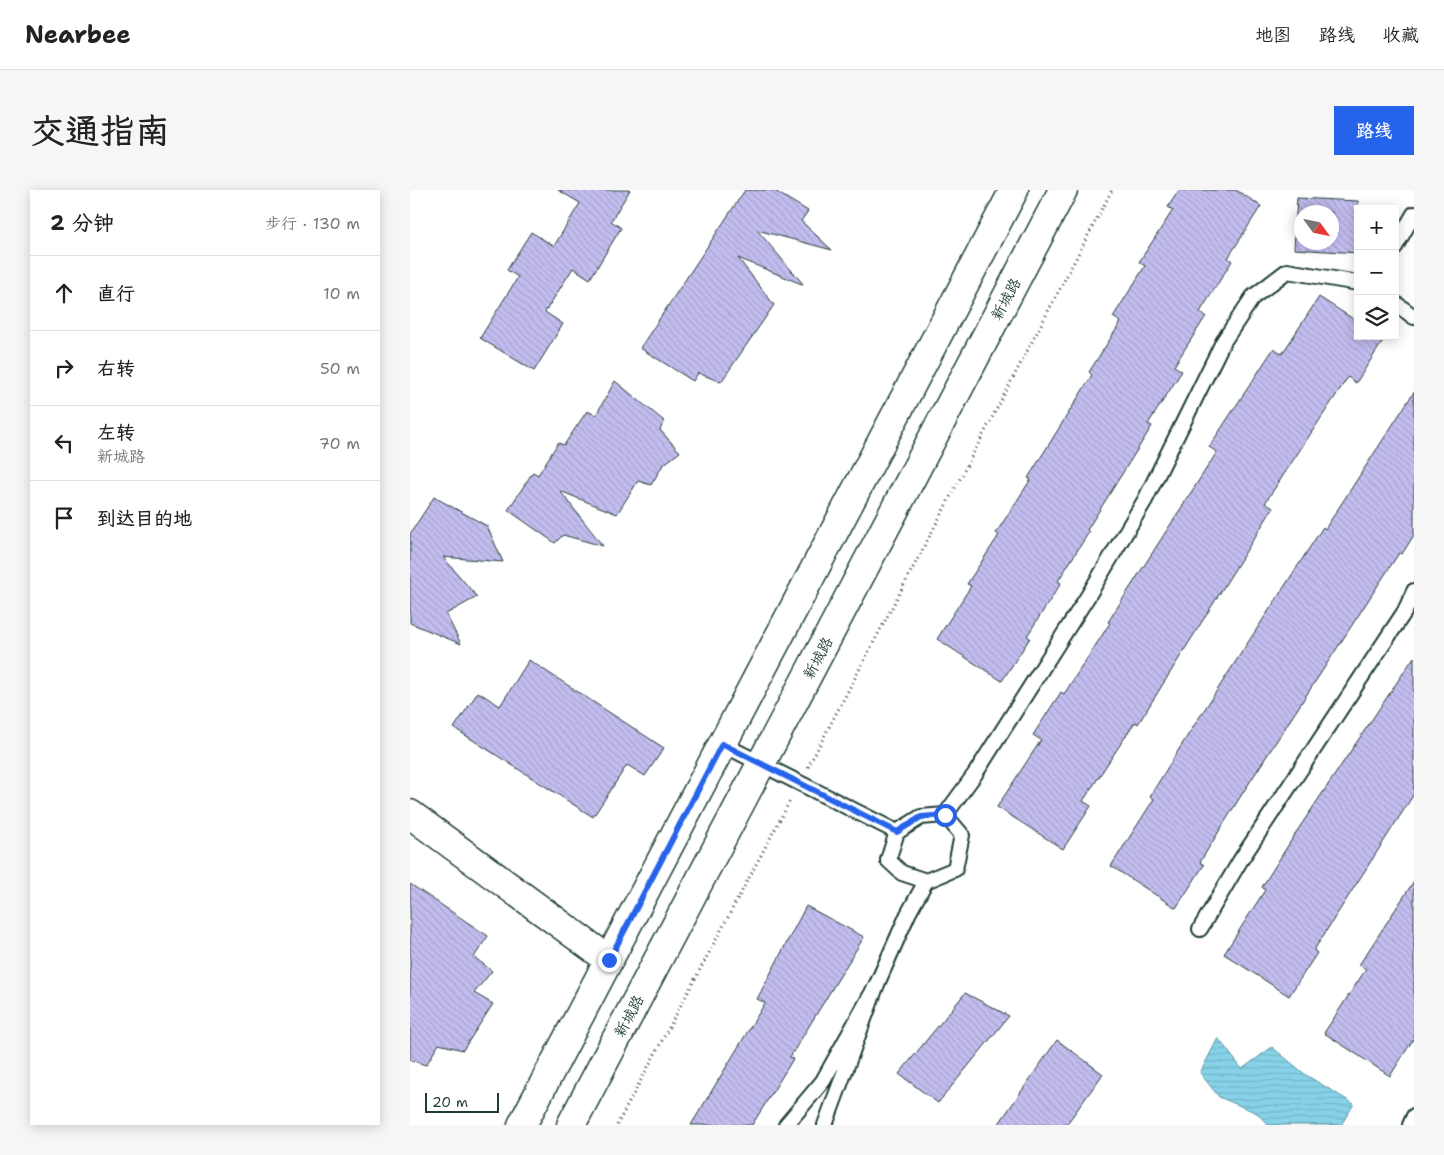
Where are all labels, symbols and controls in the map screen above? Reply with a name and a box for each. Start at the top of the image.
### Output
text: Nearbee [25,19,131,51]
text: 地图 [1255,23,1291,47]
text: 路线 [1319,23,1355,47]
text: 收藏 [1383,23,1419,47]
button: 路线 [1334,106,1414,155]
text: 交通指南 [30,107,170,154]
north arrow [1294,205,1339,250]
map controls [1354,205,1399,340]
button: + [1354,205,1399,250]
text: 2 分钟 [50,209,114,237]
text: 步行 · 130 m [265,213,360,234]
button: − [1354,250,1399,295]
street label: 新城路 [987,274,1025,324]
icon: ahead [50,279,78,307]
text: 直行 [97,281,135,306]
text: 10 m [323,283,360,304]
button: layers [1354,295,1399,340]
icon: right [50,354,78,382]
text: 右转 [97,356,135,381]
text: 50 m [320,358,360,379]
text: 左转 [97,420,135,445]
icon: left [50,429,78,457]
text: 70 m [319,433,360,454]
text: 新城路 [97,446,145,467]
icon: arrive [50,504,78,532]
text: 到达目的地 [97,506,192,531]
street label: 新城路 [799,633,837,683]
route start [934,804,957,827]
route end [598,949,621,972]
street label: 新城路 [610,991,648,1041]
scale bar [425,1090,499,1113]
text: 20 m [432,1093,468,1111]

